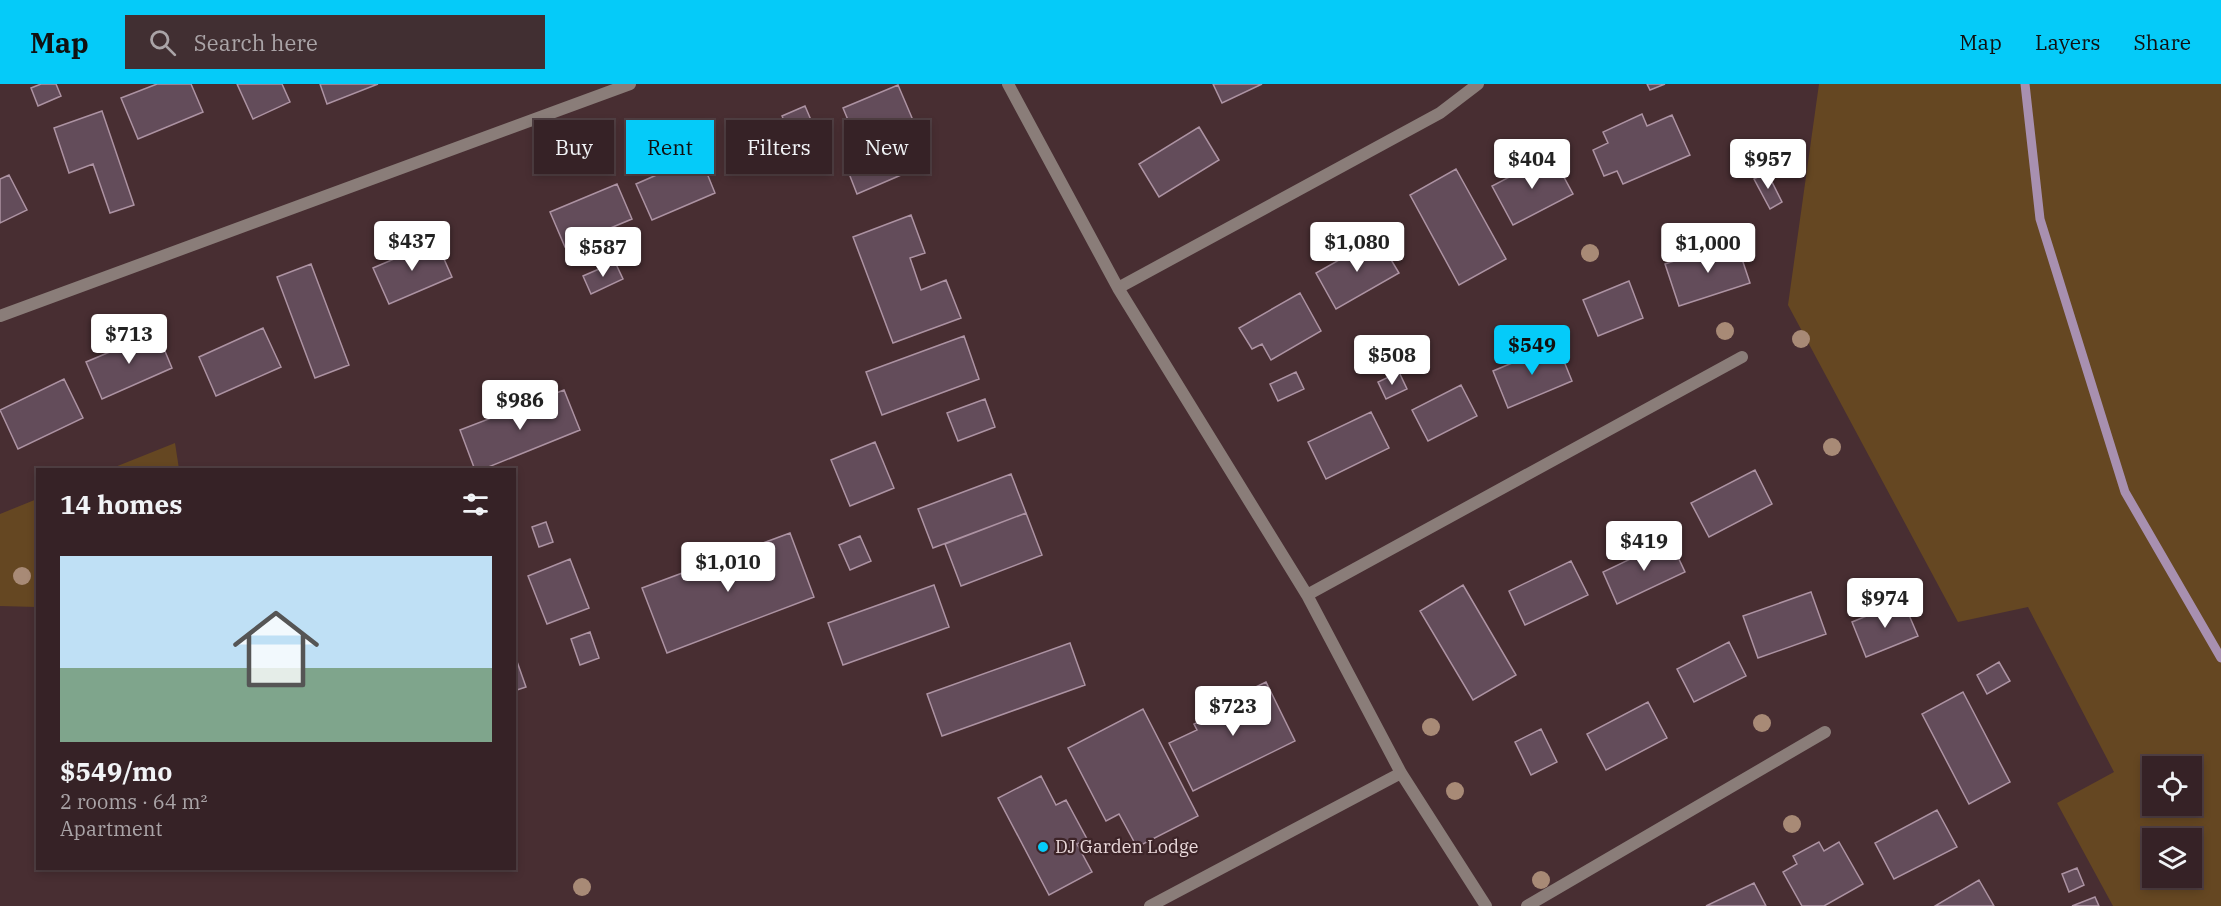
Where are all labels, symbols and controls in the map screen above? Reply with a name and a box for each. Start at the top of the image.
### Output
search box [125,15,545,69]
text: Map [30,24,89,61]
icon: search [146,26,179,59]
text: Search here [194,28,318,57]
text: Map [1959,28,2002,56]
text: Layers [2035,28,2101,56]
text: Share [2134,28,2191,56]
chip: Buy [534,120,614,174]
chip: Rent [626,120,714,174]
chip: Filters [726,120,832,174]
chip: New [844,120,930,174]
pin: $404 [1496,139,1568,190]
pin: $957 [1732,139,1804,190]
text: $404 [1508,145,1556,172]
text: $957 [1744,145,1792,172]
pin: $437 [376,221,448,272]
pin: $1,080 [1308,222,1406,273]
pin: $1,000 [1659,223,1757,274]
text: $437 [388,227,436,254]
pin: $587 [567,227,639,278]
text: $1,080 [1324,228,1390,255]
text: $1,000 [1675,229,1741,256]
text: $587 [579,233,627,260]
pin: $713 [93,314,165,365]
text: $713 [105,320,153,347]
pin: $549 [1496,325,1568,376]
text: $549 [1508,331,1556,358]
pin: $508 [1356,335,1428,386]
text: $508 [1368,341,1416,368]
pin: $986 [484,380,556,431]
text: $986 [496,386,544,413]
text: 14 homes [60,487,182,521]
icon: filters [459,488,492,521]
pin: $419 [1608,521,1680,572]
text: $419 [1620,527,1668,554]
pin: $1,010 [679,542,777,593]
text: $1,010 [695,548,761,575]
pin: $974 [1849,578,1921,629]
text: $974 [1861,584,1909,611]
icon: home [222,595,330,703]
pin: $723 [1197,686,1269,737]
text: $723 [1209,692,1257,719]
text: $549/mo [60,754,172,788]
map controls [2142,756,2202,888]
button: locate [2142,756,2202,816]
text: 2 rooms · 64 m² [60,788,207,815]
text: Apartment [60,815,163,842]
button: layers [2142,828,2202,888]
place label: DJ Garden Lodge [1055,835,1198,858]
marker: DJ Garden Lodge [1036,840,1050,854]

